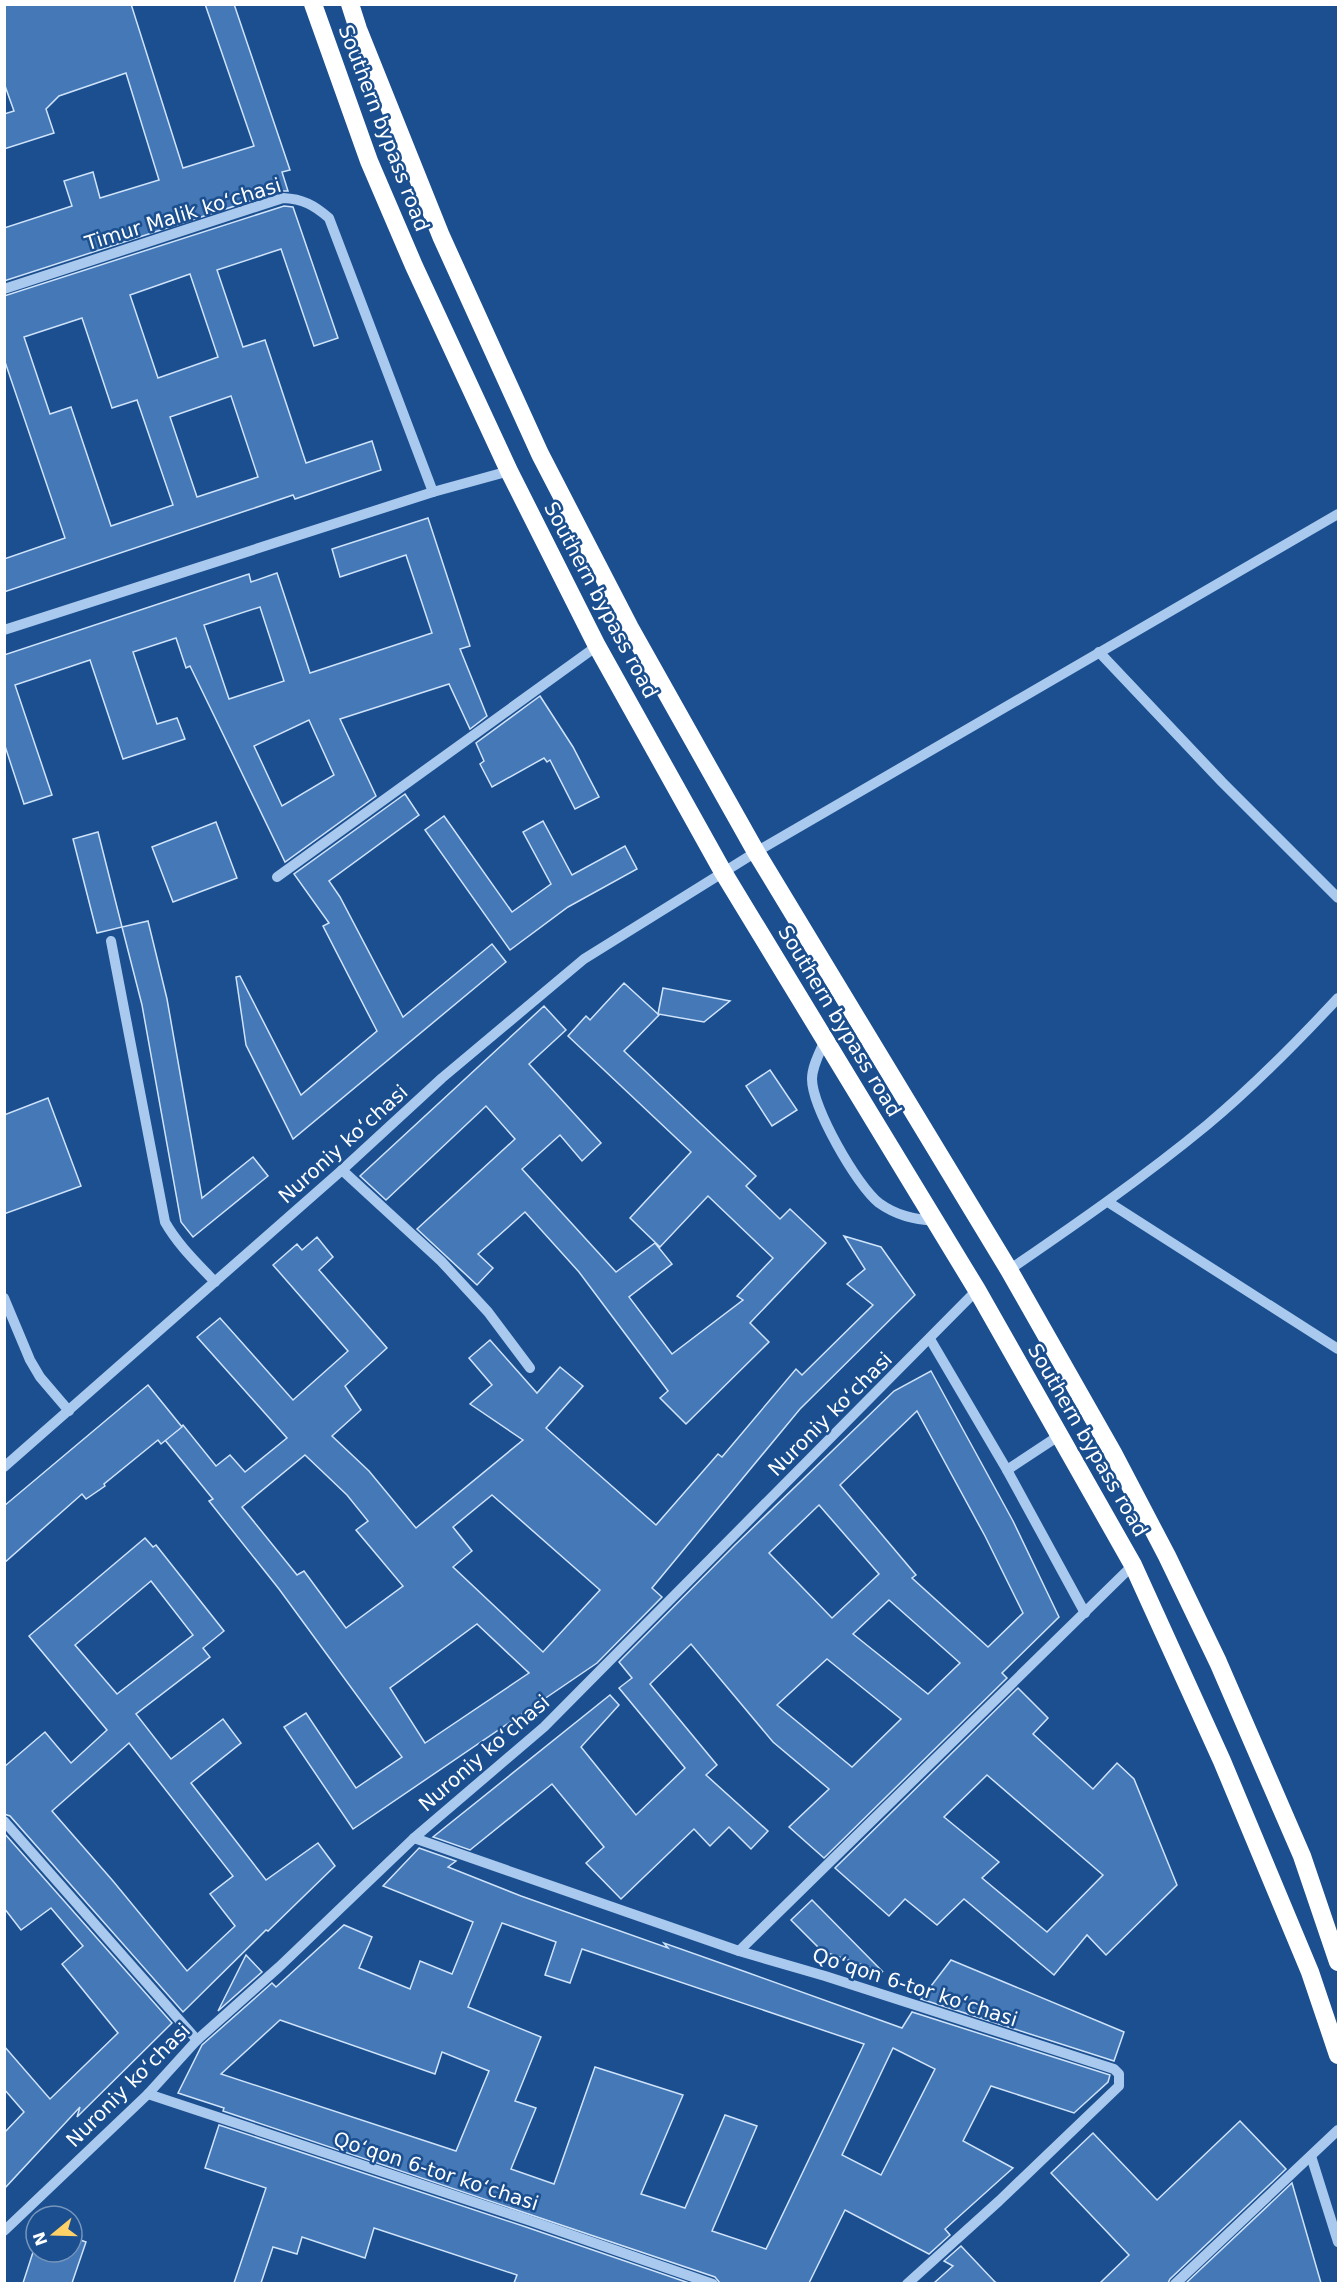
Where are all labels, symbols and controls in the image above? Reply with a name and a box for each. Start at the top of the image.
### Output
street label: Southern bypass road [334,21,434,235]
street label: Timur Malik koʻchasi [81,173,284,256]
street label: Southern bypass road [539,498,663,702]
street label: Southern bypass road [773,921,907,1121]
street label: Nuroniy koʻchasi [273,1080,413,1208]
street label: Southern bypass road [1023,1339,1153,1541]
street label: Nuroniy koʻchasi [763,1347,897,1481]
street label: Nuroniy koʻchasi [414,1690,554,1816]
street label: Qoʻqon 6-tor koʻchasi [809,1942,1021,2032]
street label: Nuroniy koʻchasi [61,2018,195,2152]
street label: Qoʻqon 6-tor koʻchasi [330,2126,542,2216]
north arrow [24,2204,84,2264]
text: N [29,2229,51,2248]

